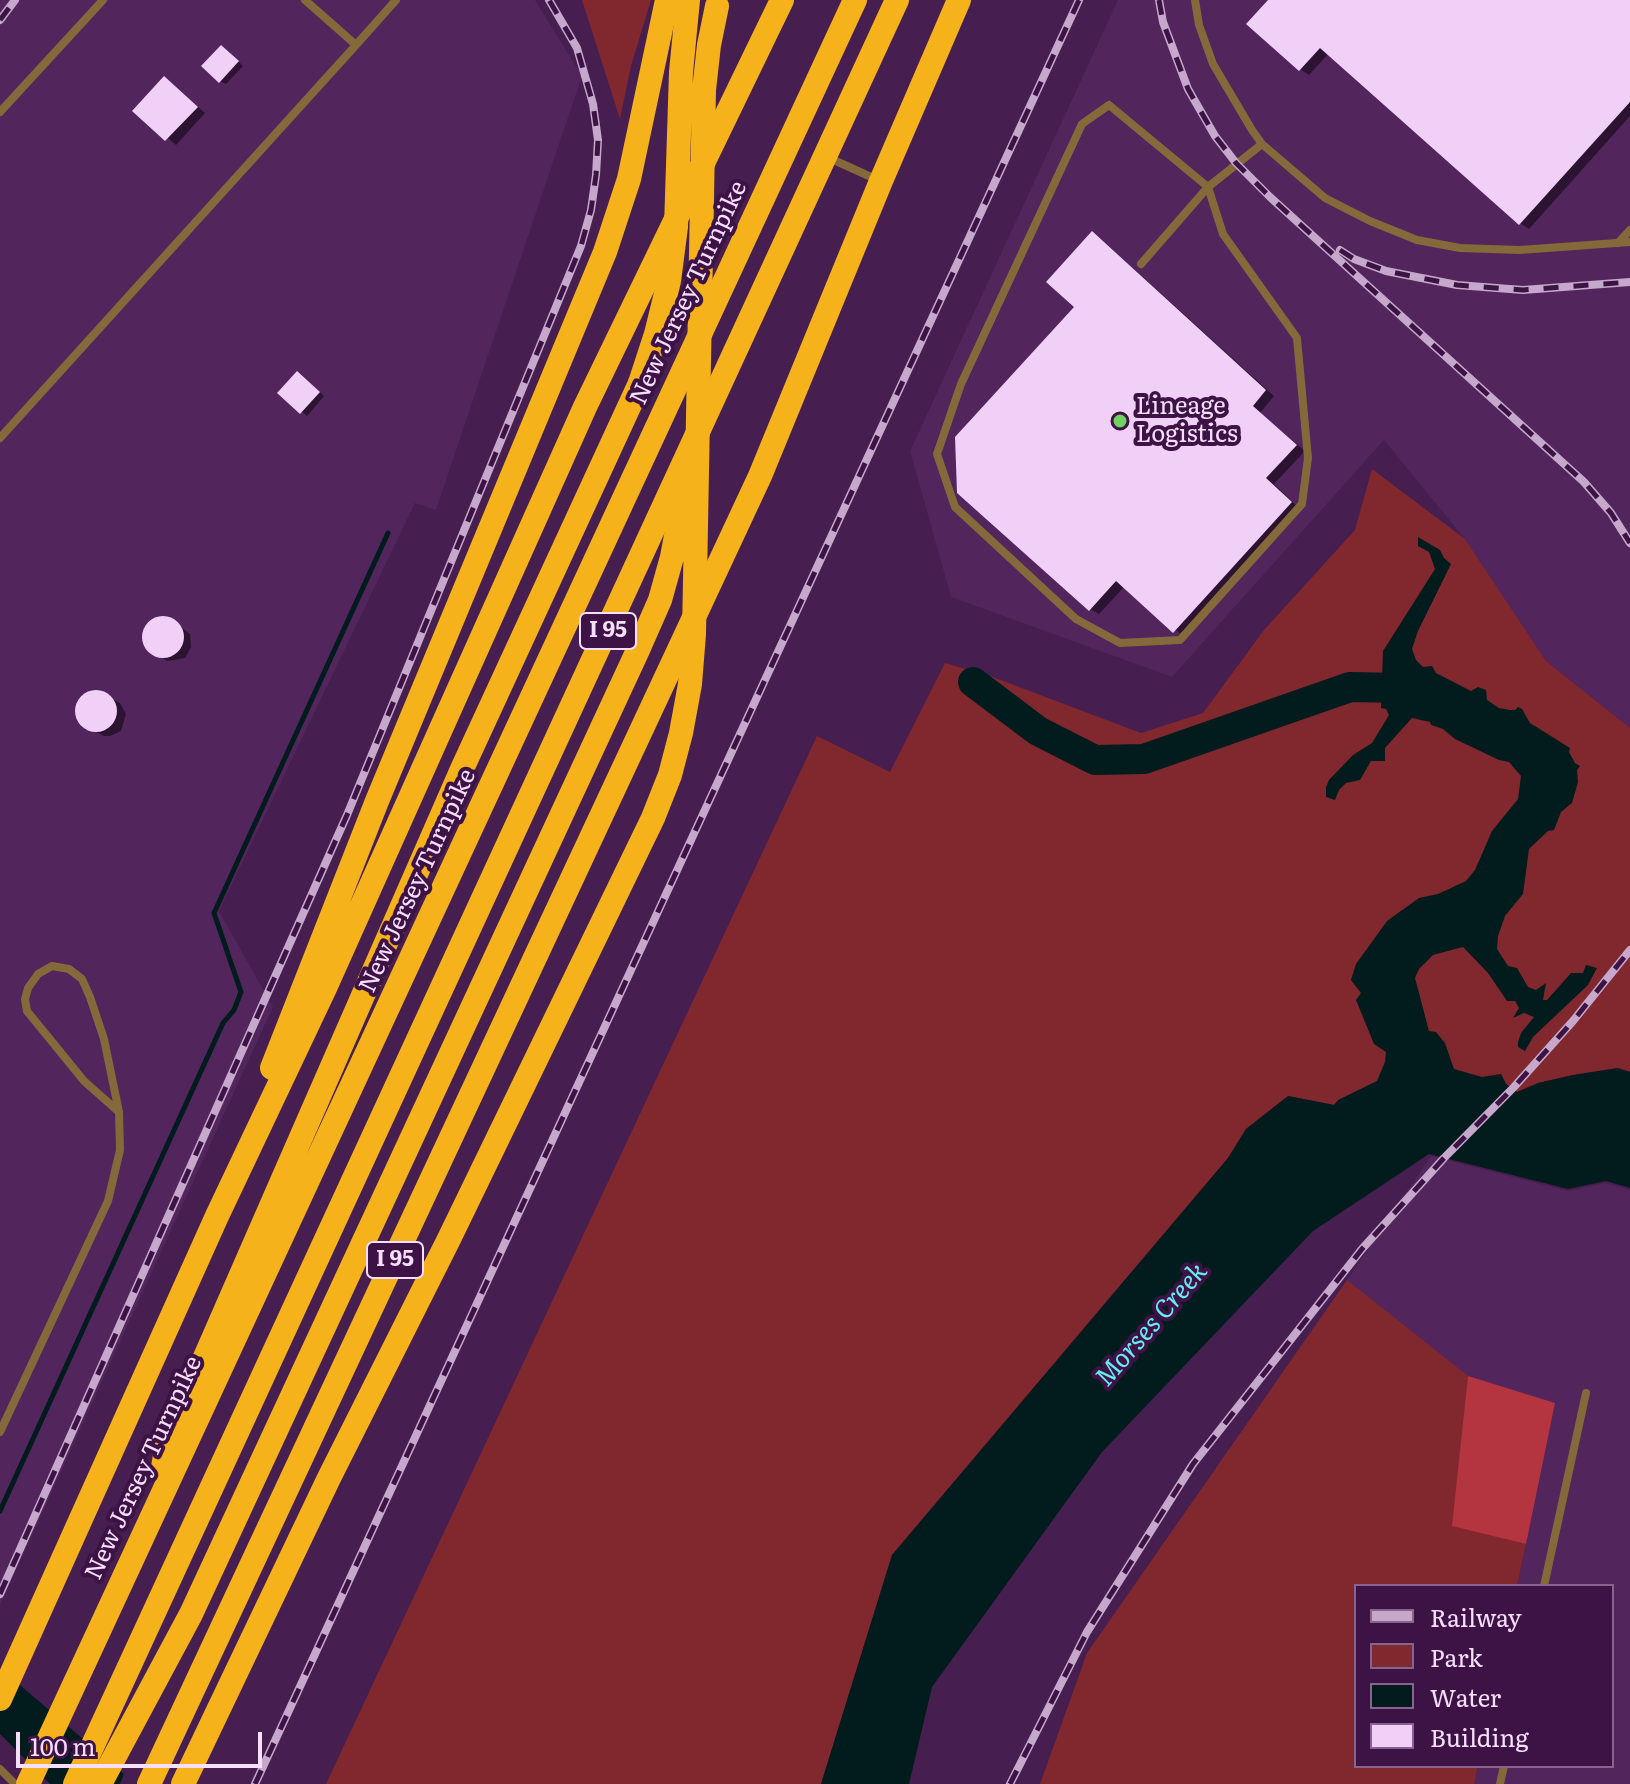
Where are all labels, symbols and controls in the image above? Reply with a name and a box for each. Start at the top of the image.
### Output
street label: New Jersey Turnpike [625,177,753,409]
place label: Lineage Logistics [1136,393,1238,449]
marker: Lineage Logistics [1111,412,1129,430]
road number: I 95 [580,613,636,649]
street label: New Jersey Turnpike [354,765,482,997]
road number: I 95 [367,1242,423,1278]
water label: Morses Creek [1090,1257,1214,1393]
street label: New Jersey Turnpike [80,1352,208,1584]
legend [1354,1584,1614,1768]
text: Railway [1430,1599,1522,1634]
text: Park [1430,1639,1483,1674]
text: Water [1430,1679,1501,1714]
scale bar [20,1716,266,1766]
text: Building [1430,1719,1529,1754]
text: 100 m [30,1728,96,1763]

